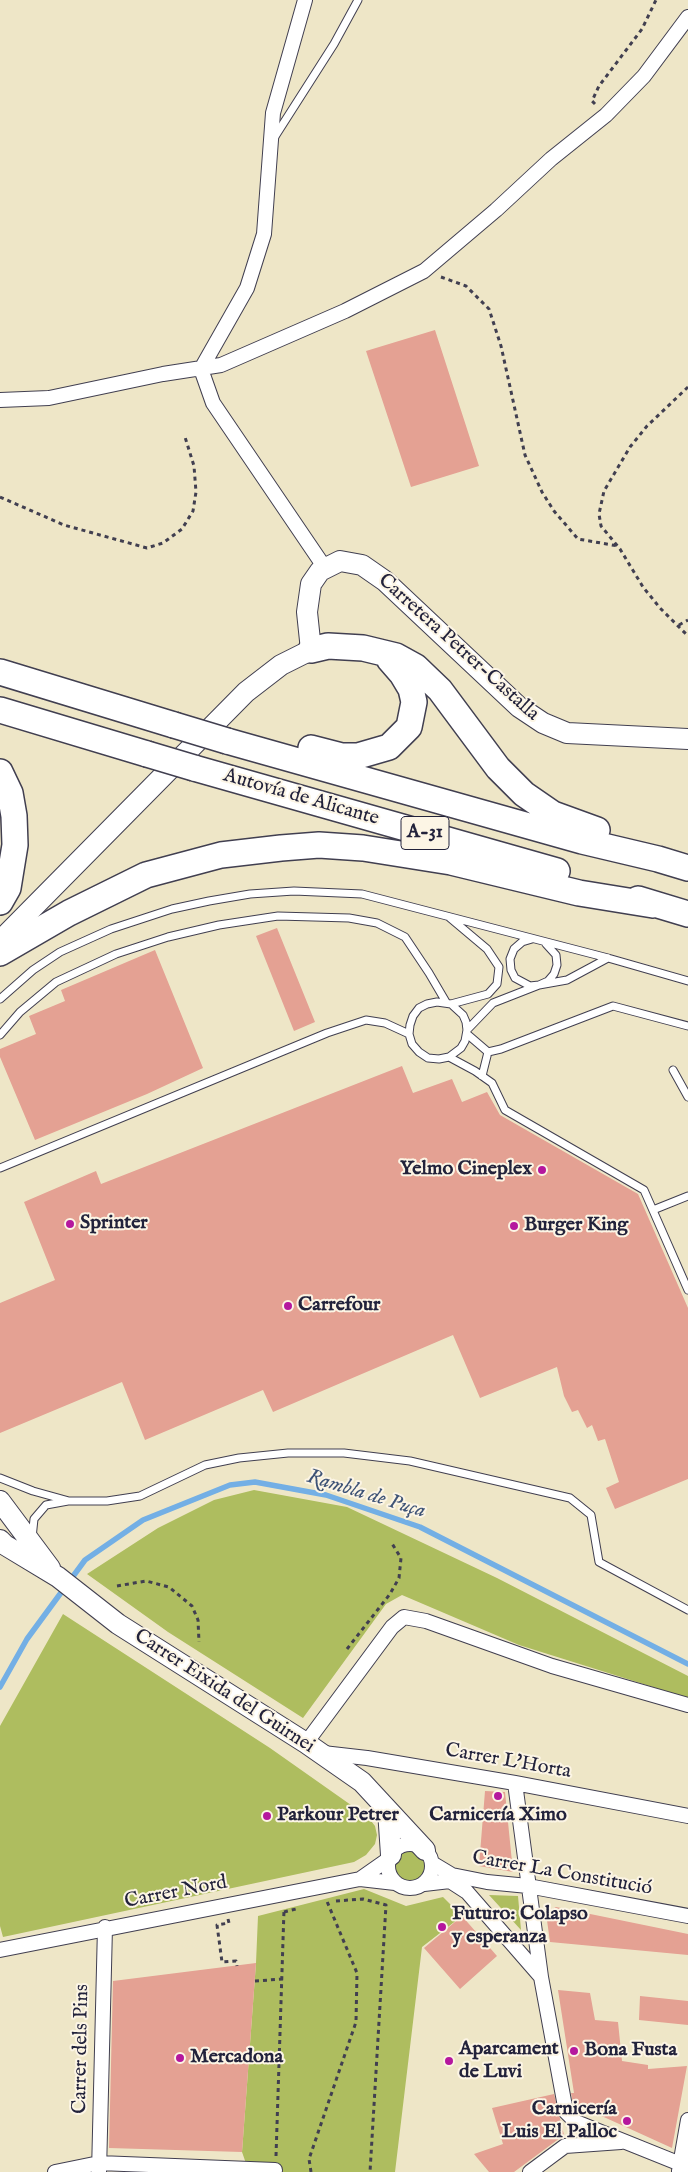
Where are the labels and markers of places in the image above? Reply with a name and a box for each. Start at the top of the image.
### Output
place label: Yelmo Cineplex [400,1158,532,1182]
marker: Yelmo Cineplex [536,1164,548,1176]
place label: Sprinter [80,1212,148,1236]
place label: Burger King [524,1214,628,1238]
marker: Sprinter [64,1218,76,1230]
marker: Burger King [508,1220,520,1232]
place label: Carrefour [298,1294,380,1318]
marker: Carrefour [282,1300,294,1312]
marker: Carnicería Ximo [492,1790,504,1802]
place label: Parkour Petrer [277,1804,399,1828]
place label: Carnicería Ximo [429,1804,567,1828]
marker: Parkour Petrer [261,1810,273,1822]
place label: Futuro: Colapso y esperanza [452,1903,588,1950]
marker: Futuro: Colapso y esperanza [436,1921,448,1933]
place label: Aparcament de Luvi [459,2038,559,2085]
place label: Bona Fusta [584,2039,677,2063]
marker: Bona Fusta [568,2045,580,2057]
place label: Mercadona [190,2046,283,2070]
marker: Mercadona [174,2052,186,2064]
marker: Aparcament de Luvi [443,2055,455,2067]
place label: Carnicería Luis El Palloc [502,2098,617,2145]
marker: Carnicería Luis El Palloc [621,2115,633,2127]

